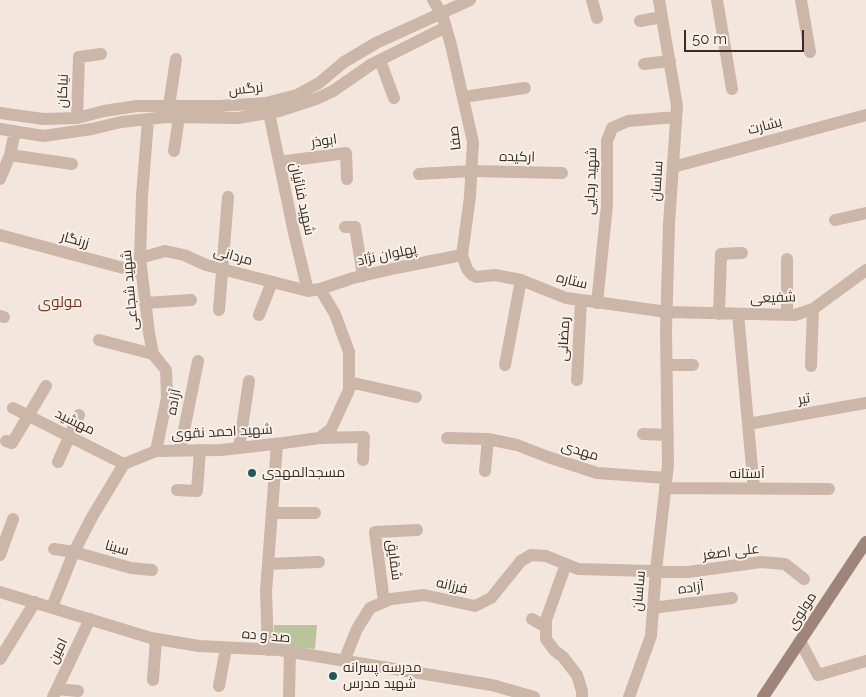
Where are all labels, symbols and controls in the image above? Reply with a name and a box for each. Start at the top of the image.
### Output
scale bar [686,20,806,52]
text: 50 m [692,30,727,48]
street label: نیاکان [54,74,72,108]
street label: نرگس [228,79,264,99]
street label: بشارت [746,113,784,139]
street label: صفا [445,125,465,151]
street label: ابوذر [310,131,338,151]
street label: شهید رجایی [581,147,601,215]
street label: ارکیده [499,148,535,166]
street label: ساسان [647,160,667,202]
street label: شهید فنائیان [286,161,318,237]
street label: زرنگار [59,228,91,252]
street label: پهلوان نژاد [356,240,418,270]
street label: مردانی [212,243,254,269]
street label: شهید شجاعی [118,249,142,331]
street label: ستاره [555,269,589,293]
street label: شفیعی [750,289,796,307]
district label: مولوی [38,293,82,311]
street label: رمضانی [554,316,574,362]
street label: آزاده [163,387,185,417]
street label: تیر [797,390,811,408]
street label: مهشید [52,405,98,439]
street label: شهید احمد نقوی [171,421,273,443]
street label: مهدی [559,437,601,465]
place label: مسجدالمهدی [262,465,345,481]
street label: آستانه [729,466,765,482]
marker: مسجدالمهدی [246,467,258,479]
street label: سینا [103,537,131,559]
street label: شقایق [383,539,405,581]
street label: علی اصغر [702,540,760,564]
street label: ساسان [629,570,649,612]
street label: فرزانه [435,574,469,598]
street label: آزاده [677,578,705,598]
street label: مولوی [784,589,820,633]
street label: صد و ده [241,626,291,646]
street label: امین [45,635,71,667]
place label: مدرسه پسرانه شهید مدرس [343,660,422,692]
marker: مدرسه پسرانه شهید مدرس [327,670,339,682]

